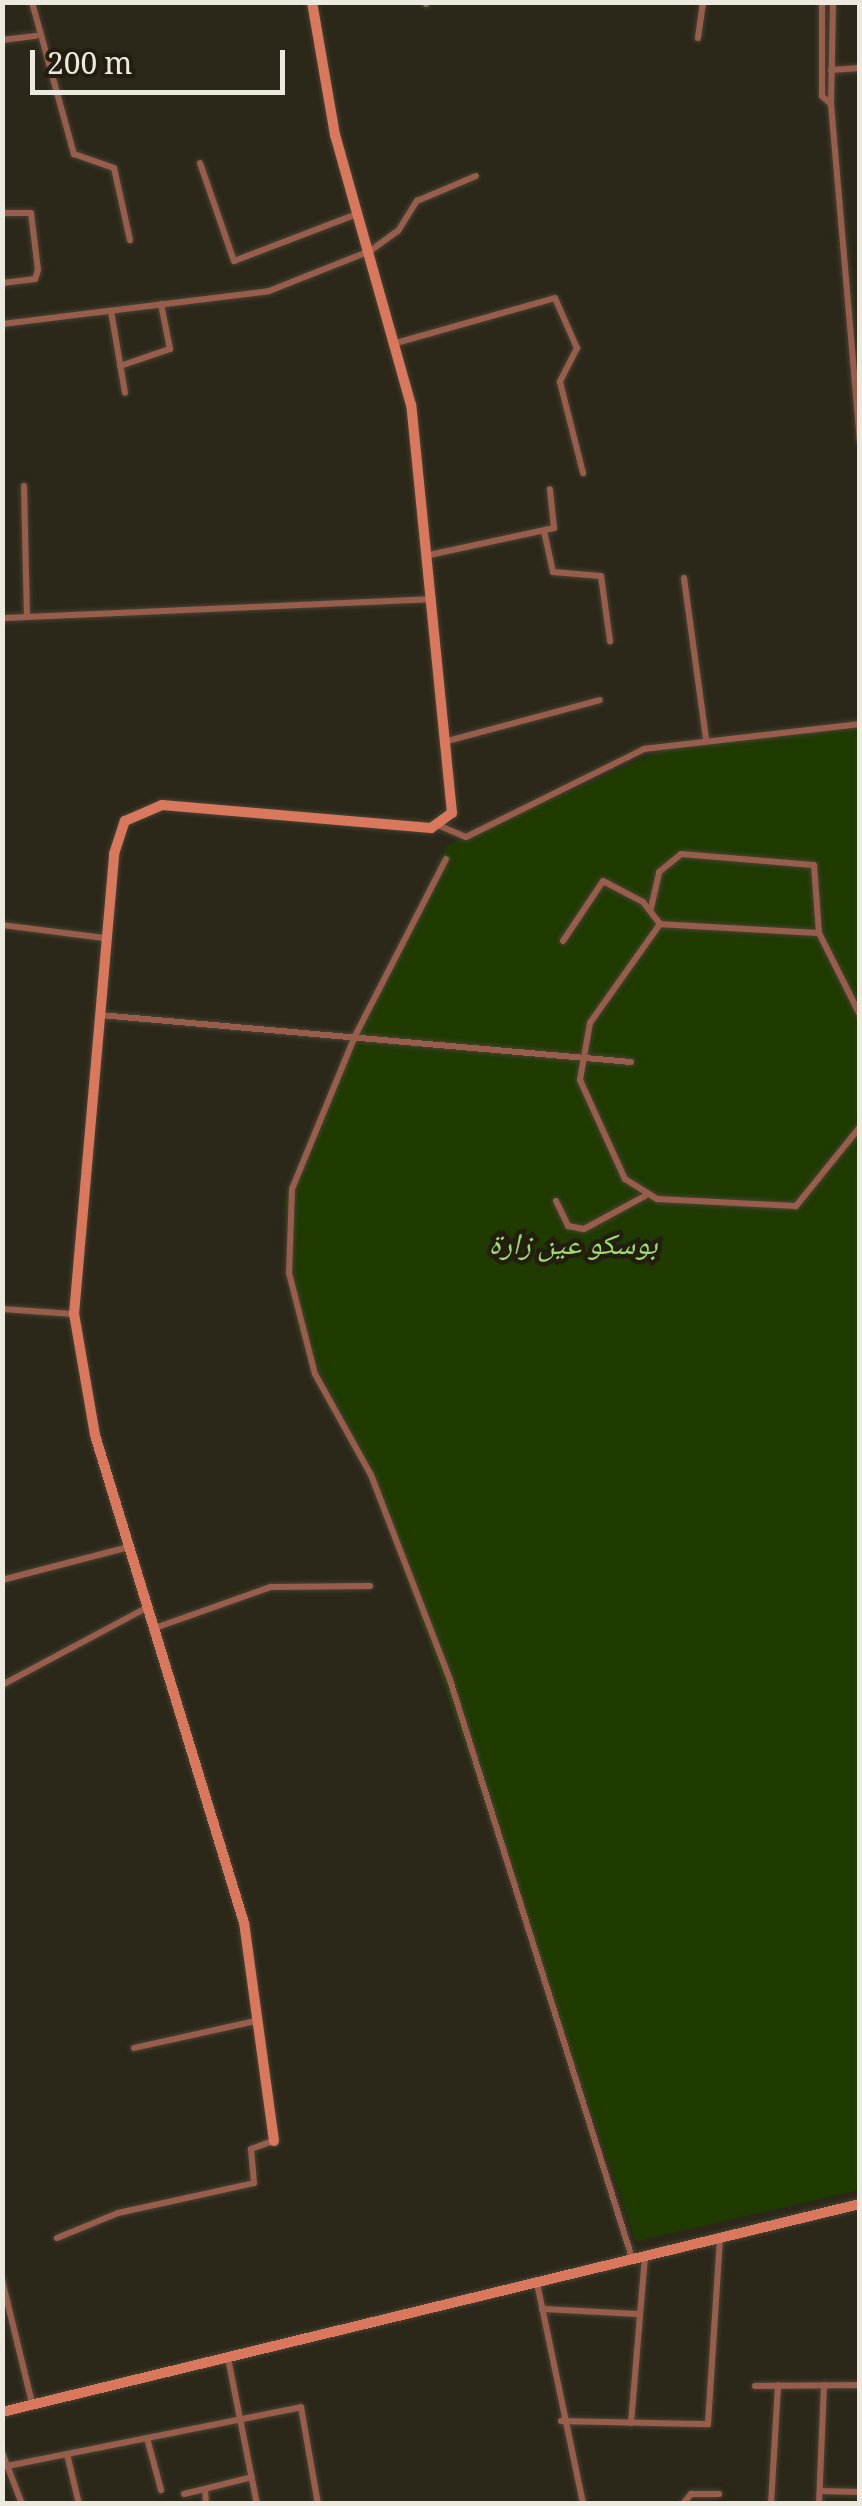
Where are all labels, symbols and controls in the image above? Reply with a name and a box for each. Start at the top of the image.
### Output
scale bar [35,30,290,92]
text: 200 m [47,42,132,93]
park label: بوسكو عين زارة [488,1230,658,1266]

